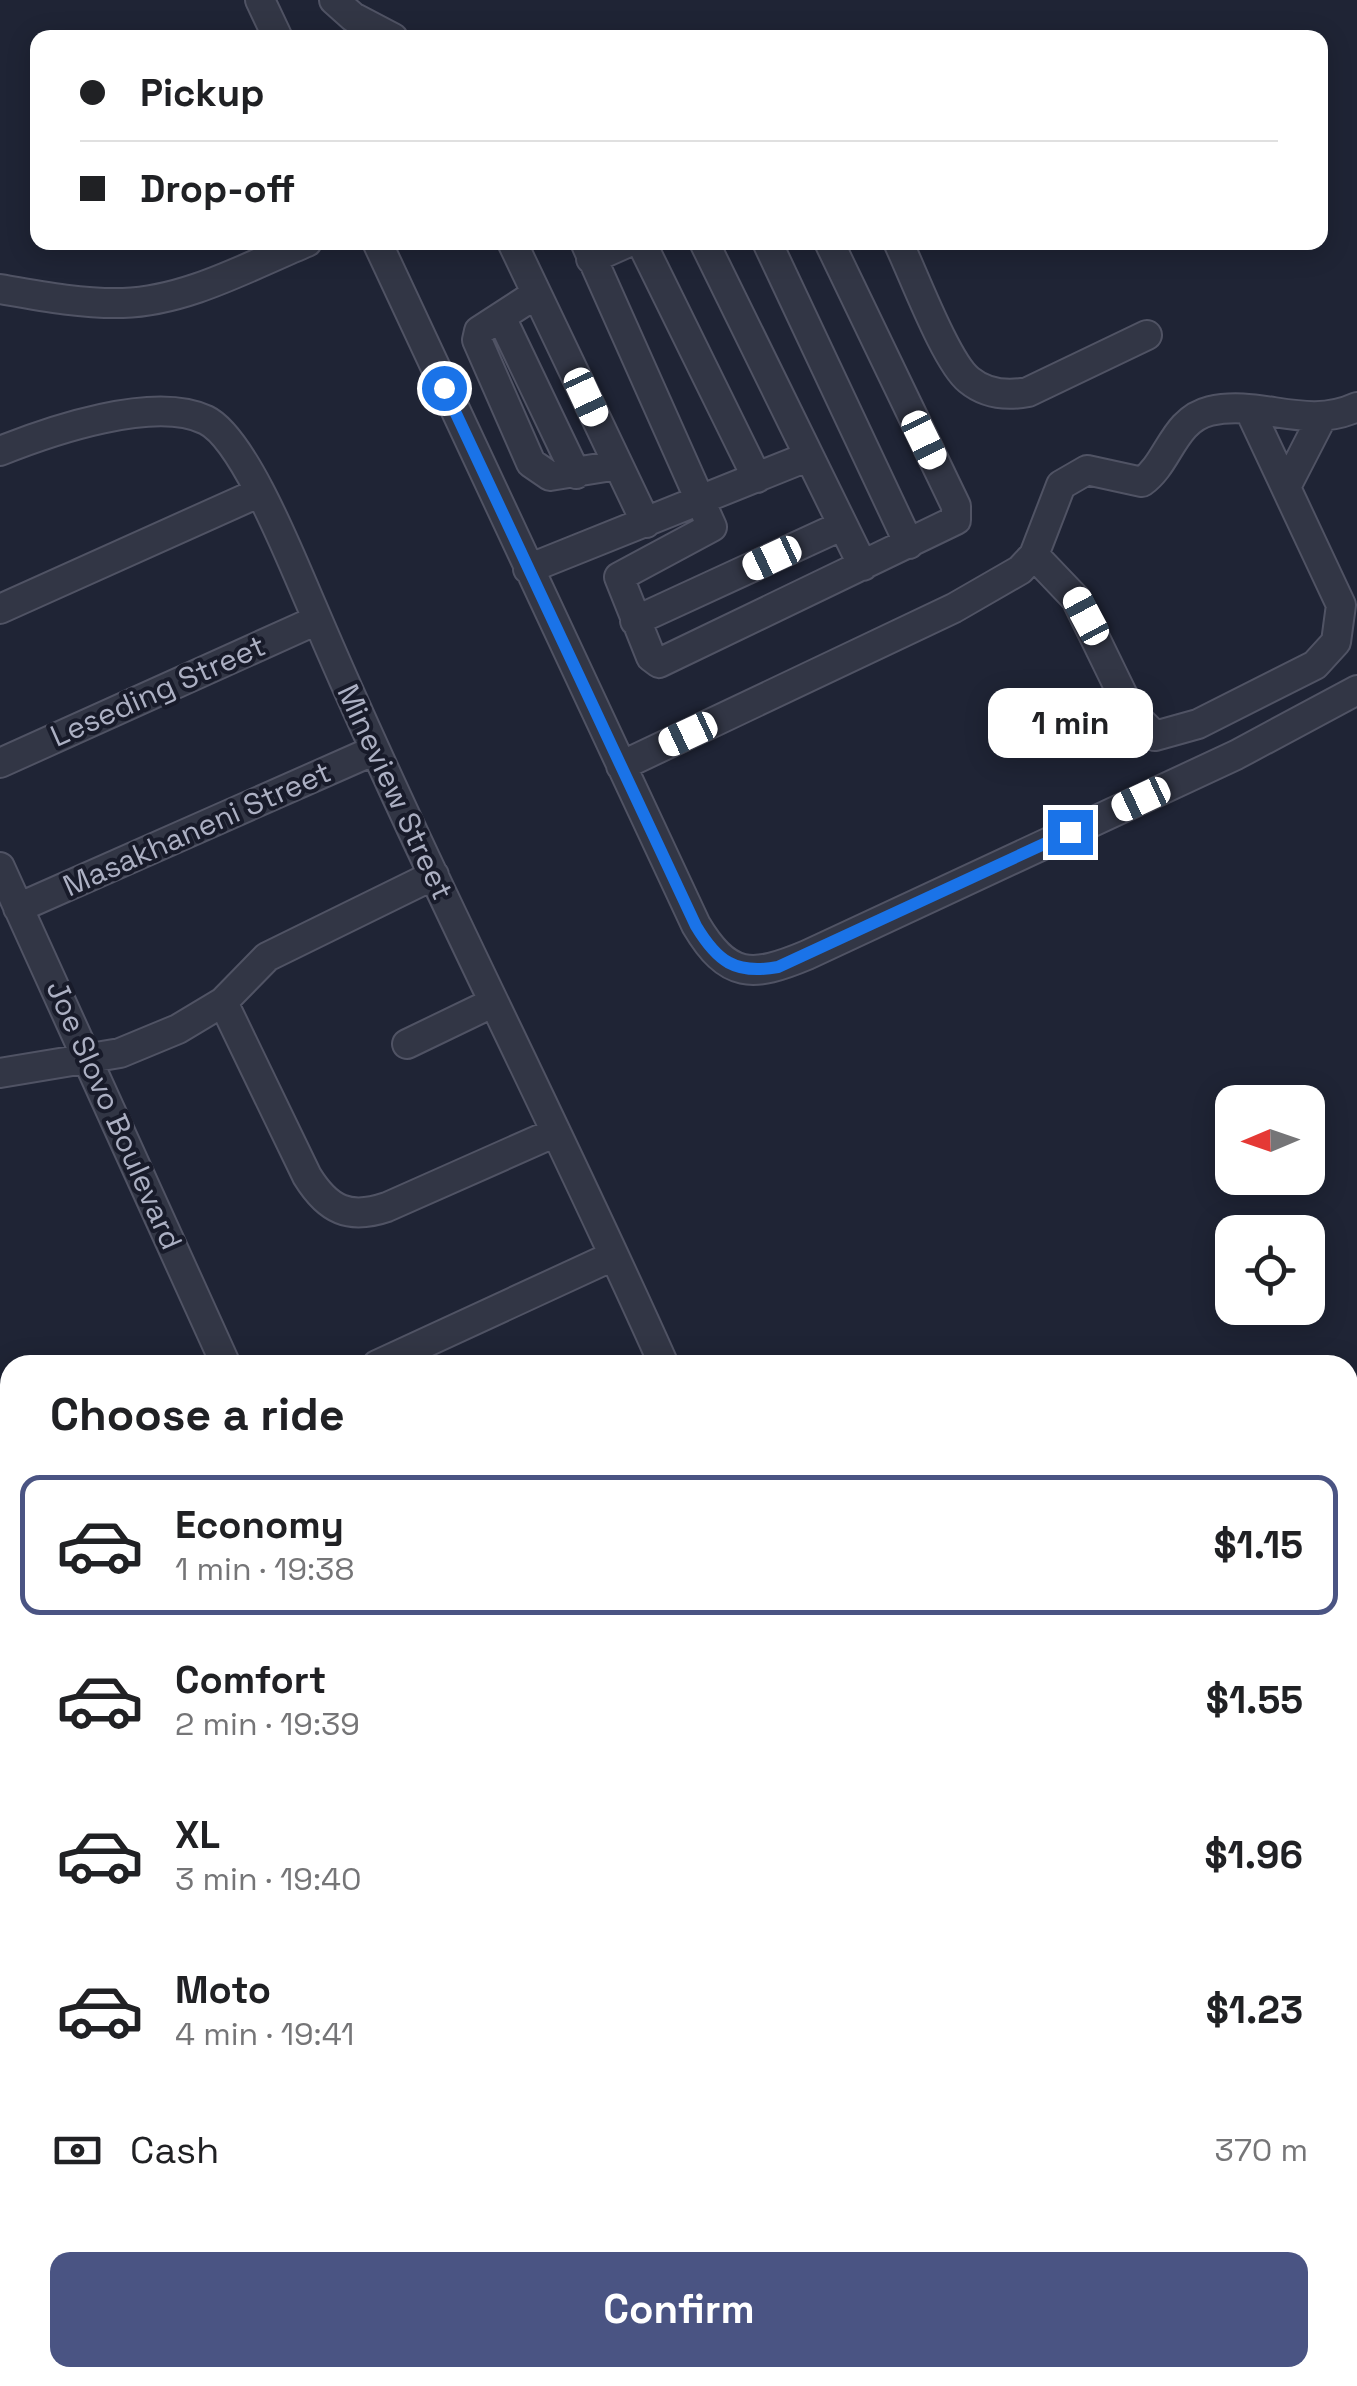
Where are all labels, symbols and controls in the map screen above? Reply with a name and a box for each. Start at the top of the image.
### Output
text: Pickup [140,69,264,117]
text: Drop-off [140,165,295,213]
car [560,363,612,431]
route start [422,366,467,411]
car [897,406,951,474]
car [738,532,806,584]
car [1059,582,1113,650]
street label: Leseding Street [44,626,271,755]
street label: Mineview Street [328,678,462,906]
callout: 1 min [988,687,1152,757]
text: 1 min [1031,703,1110,743]
car [654,708,722,760]
street label: Masakhaneni Street [57,752,337,905]
car [1107,773,1175,825]
route end [1048,810,1093,855]
street label: Joe Slovo Boulevard [38,974,191,1256]
north arrow [1215,1085,1325,1195]
map controls [1215,1085,1325,1325]
button: locate [1215,1215,1325,1325]
text: Choose a ride [50,1386,345,1443]
icon: car [55,1500,145,1590]
text: Economy [175,1501,344,1549]
text: $1.15 [1213,1521,1303,1569]
text: 1 min · 19:38 [175,1549,354,1589]
icon: car [55,1655,145,1745]
text: Comfort [175,1656,326,1704]
text: $1.55 [1206,1676,1303,1724]
text: 2 min · 19:39 [175,1704,360,1744]
icon: car [55,1810,145,1900]
text: XL [175,1811,220,1859]
text: $1.96 [1205,1831,1303,1879]
text: 3 min · 19:40 [175,1859,362,1899]
icon: car [55,1965,145,2055]
text: Moto [175,1966,271,2014]
text: $1.23 [1206,1986,1303,2034]
text: 4 min · 19:41 [175,2014,354,2054]
icon: cash [50,2123,105,2178]
text: Cash [130,2126,219,2174]
text: 370 m [1215,2130,1308,2170]
button: Confirm [50,2252,1308,2367]

